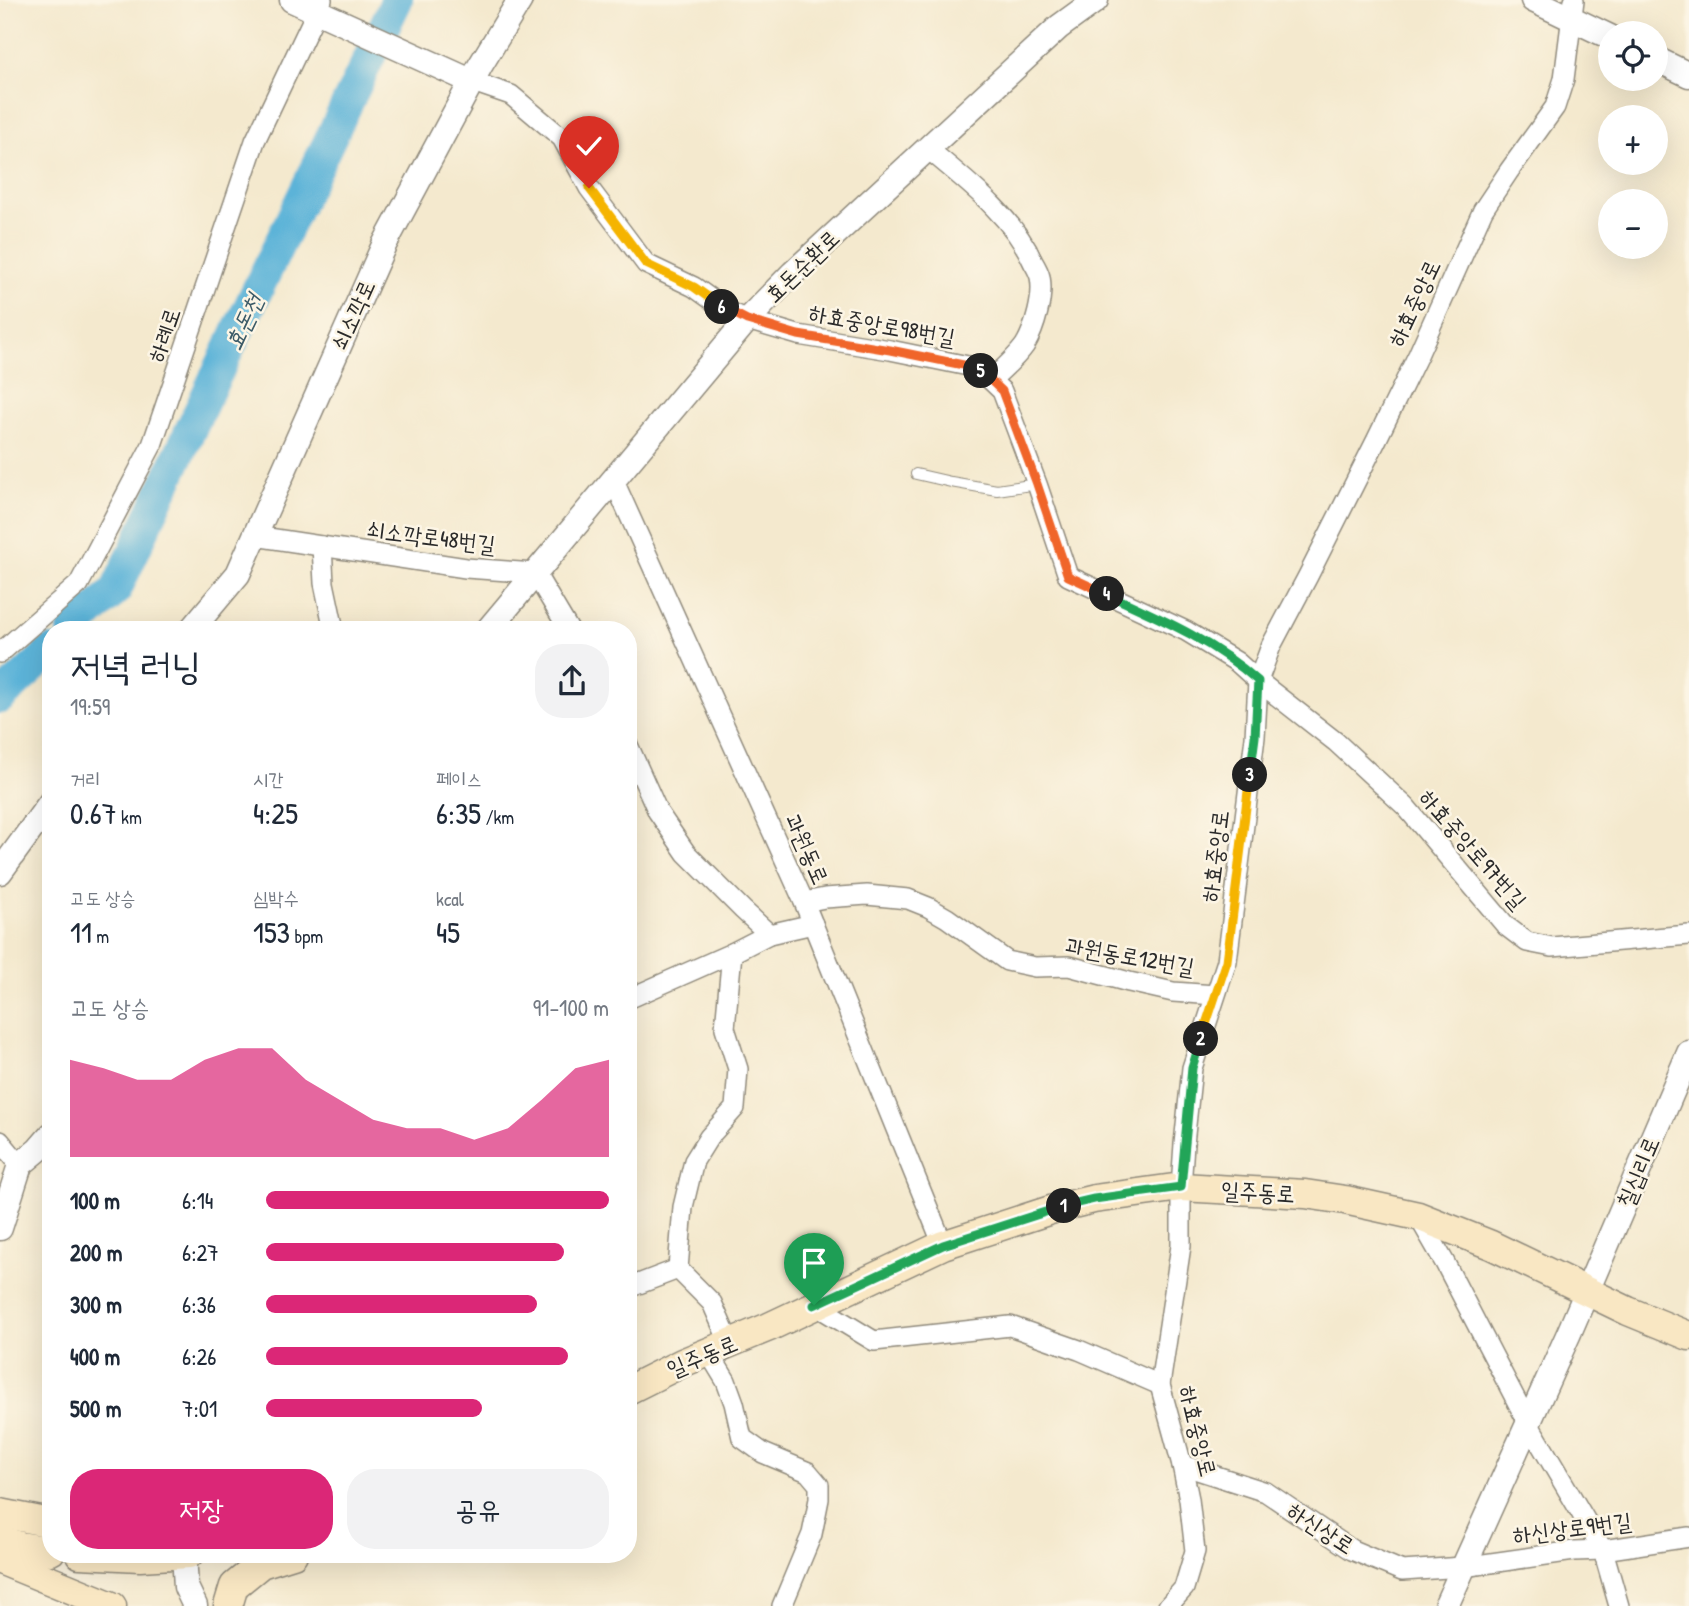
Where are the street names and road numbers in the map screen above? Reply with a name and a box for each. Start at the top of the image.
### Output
street label: 효돈순환로 [758,222,846,309]
street label: 하효중앙로 [1380,254,1447,351]
street label: 쇠소깍로 [323,275,382,355]
street label: 하효중앙로98번길 [807,296,958,353]
street label: 하례로 [140,304,187,366]
street label: 쇠소깍로48번길 [365,513,497,560]
street label: 하효중앙로97번길 [1413,782,1534,915]
street label: 하효중앙로 [1193,808,1236,904]
street label: 과원동로 [778,809,837,889]
street label: 과원동로12번길 [1063,929,1197,982]
street label: 칠십리로 [1609,1132,1666,1212]
street label: 일주동로 [1220,1174,1296,1209]
street label: 일주동로 [662,1327,742,1384]
street label: 하효중앙로 [1172,1382,1225,1480]
street label: 하신상로 [1282,1494,1361,1561]
street label: 하신상로9번길 [1511,1505,1633,1550]

